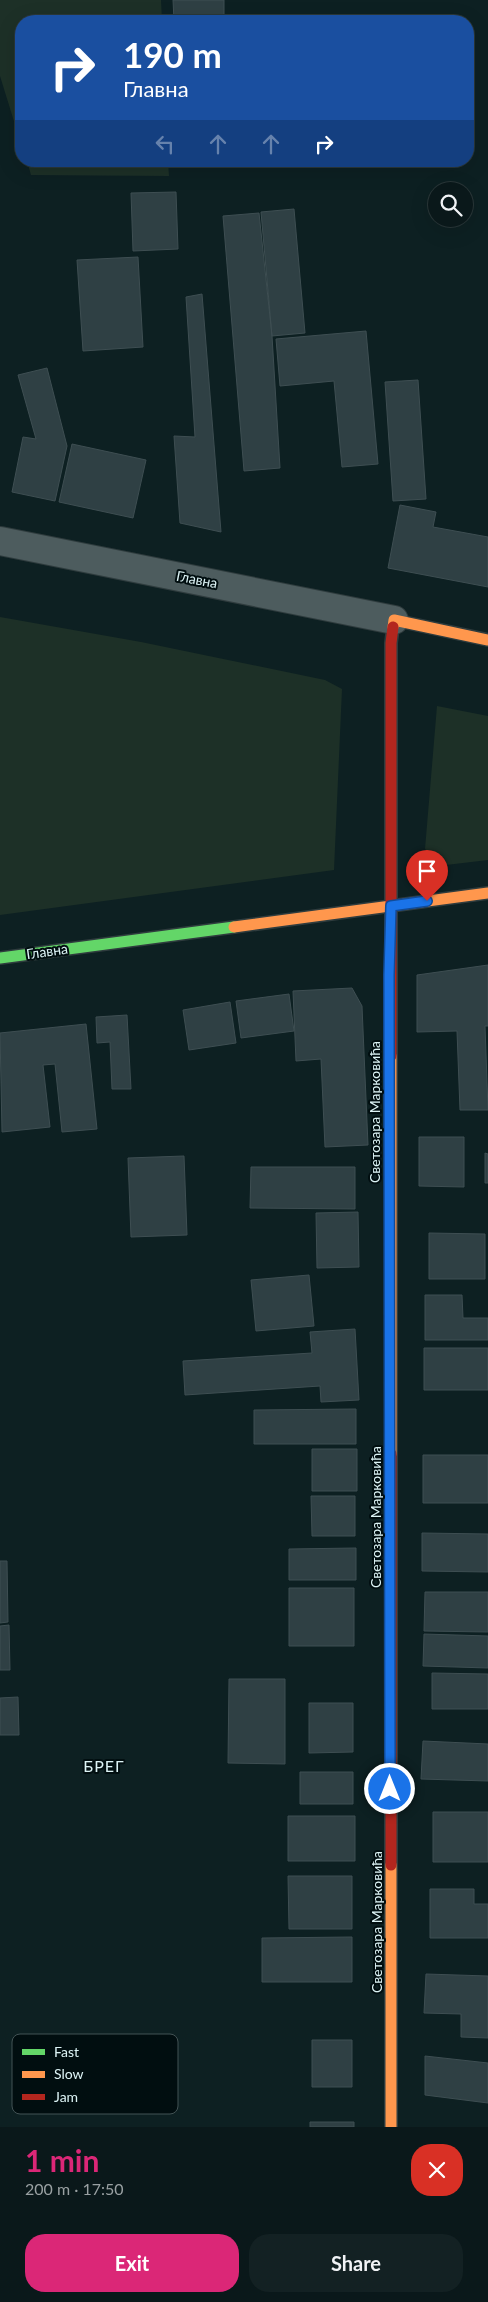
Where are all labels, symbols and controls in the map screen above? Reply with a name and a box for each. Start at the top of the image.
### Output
text: 190 m [123,33,222,75]
icon: right [40,35,105,100]
text: Главна [123,75,189,102]
icon: left [151,130,179,158]
icon: ahead [204,130,232,158]
icon: ahead [257,130,285,158]
icon: right [310,130,338,158]
map controls [428,182,473,227]
button: search [428,182,473,227]
street label: Главна [175,567,219,591]
pin [406,850,448,901]
icon: arrive [413,857,441,885]
street label: Главна [25,940,69,962]
street label: Светозара Марковића [366,1041,383,1183]
street label: Светозара Марковића [367,1446,384,1588]
district label: БРЕГ [83,1756,125,1775]
position arrow [363,1762,415,1814]
street label: Светозара Марковића [368,1851,385,1993]
legend [12,2034,178,2114]
text: Fast [54,2043,79,2060]
text: Slow [54,2065,84,2082]
text: Jam [54,2088,78,2105]
text: 1 min [25,2142,99,2178]
button: close [411,2144,463,2196]
text: 200 m · 17:50 [25,2179,124,2198]
button: Exit [25,2234,239,2292]
button: Share [249,2234,463,2292]

